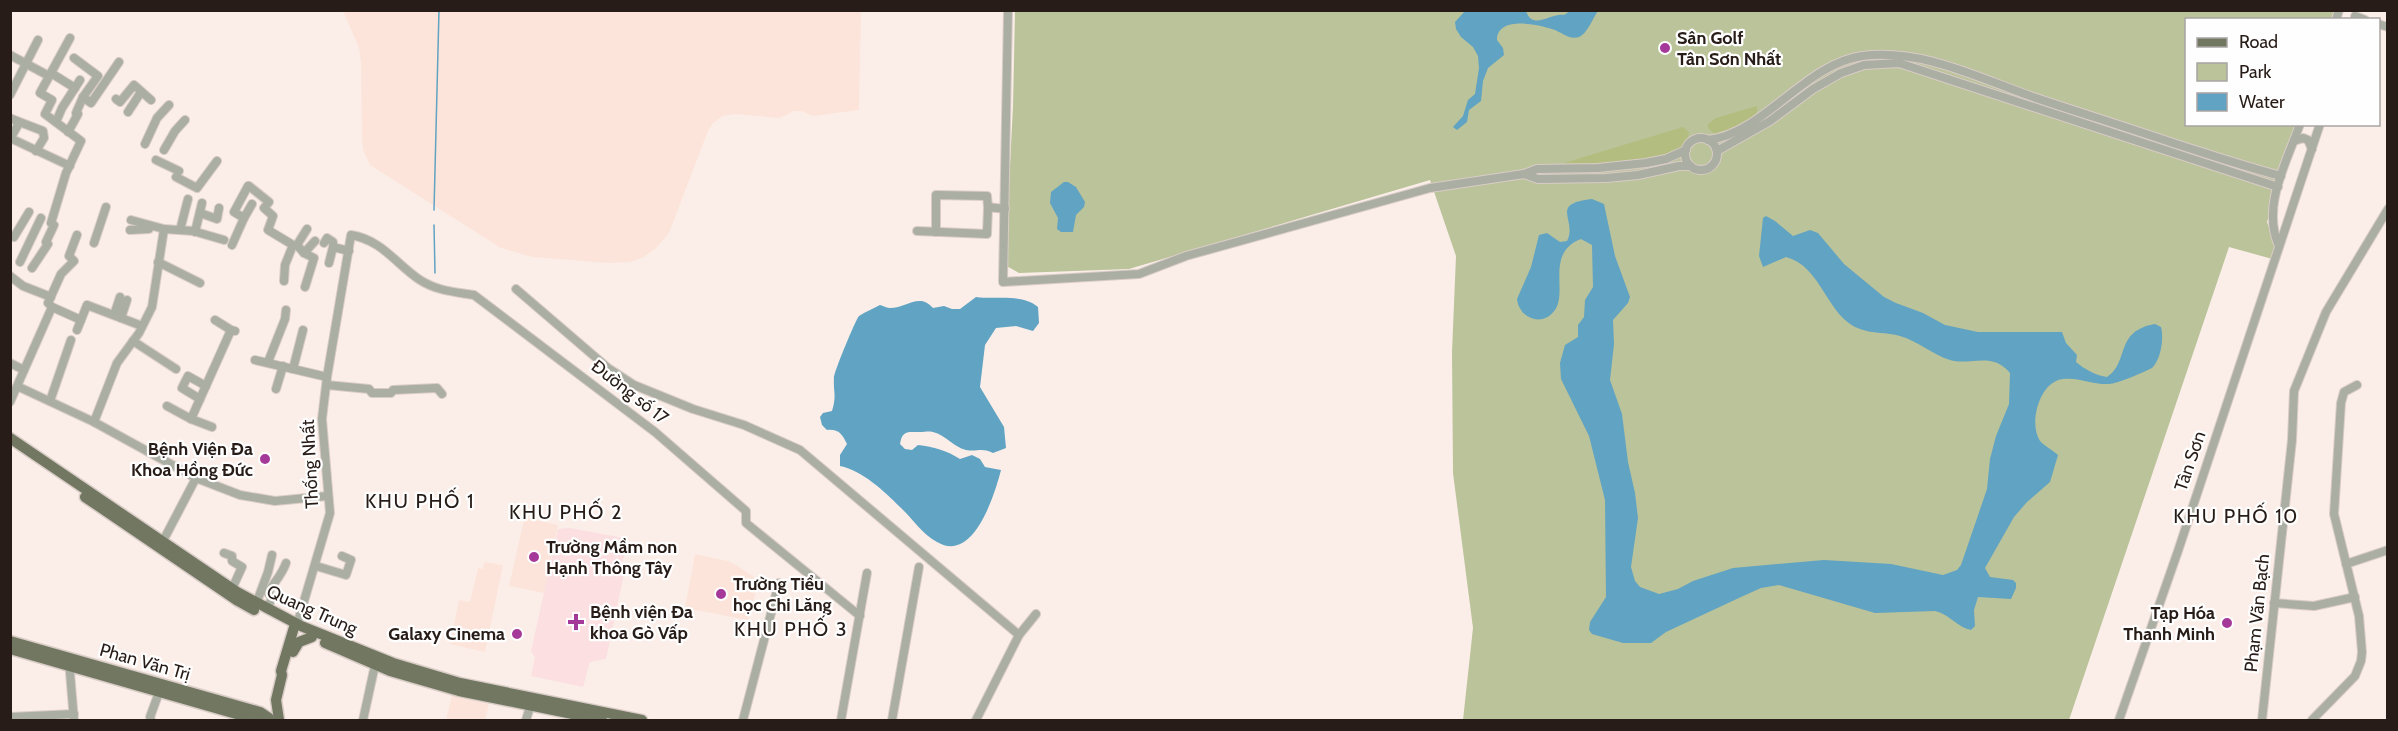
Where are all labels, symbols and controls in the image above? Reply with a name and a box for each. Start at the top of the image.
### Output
legend [2185,18,2380,126]
place label: Sân Golf Tân Sơn Nhất [1677,27,1781,70]
text: Road [2239,31,2278,53]
marker: Sân Golf Tân Sơn Nhất [1658,41,1672,55]
text: Park [2239,61,2272,83]
text: Water [2239,91,2285,113]
street label: Đường số 17 [587,355,673,429]
street label: Thống Nhất [297,419,323,509]
street label: Tân Sơn [2170,428,2210,494]
place label: Bệnh Viện Đa Khoa Hồng Đức [131,438,253,481]
marker: Bệnh Viện Đa Khoa Hồng Đức [258,452,272,466]
district label: KHU PHỐ 1 [365,487,475,513]
district label: KHU PHỐ 2 [509,498,623,524]
district label: KHU PHỐ 10 [2173,502,2299,528]
place label: Trường Mầm non Hạnh Thông Tây [546,536,677,579]
marker: Trường Mầm non Hạnh Thông Tây [527,550,541,564]
street label: Phạm Văn Bạch [2240,553,2274,673]
place label: Trường Tiểu học Chi Lăng [733,573,832,616]
street label: Quang Trung [263,580,362,640]
marker: Trường Tiểu học Chi Lăng [714,587,728,601]
place label: Bệnh viện Đa khoa Gò Vấp [590,601,693,644]
place label: Tạp Hóa Thanh Minh [2123,602,2215,645]
marker: Bệnh viện Đa khoa Gò Vấp [567,613,585,631]
district label: KHU PHỐ 3 [734,615,848,641]
marker: Tạp Hóa Thanh Minh [2220,616,2234,630]
place label: Galaxy Cinema [388,623,505,645]
marker: Galaxy Cinema [510,627,524,641]
street label: Phan Văn Trị [97,639,193,685]

